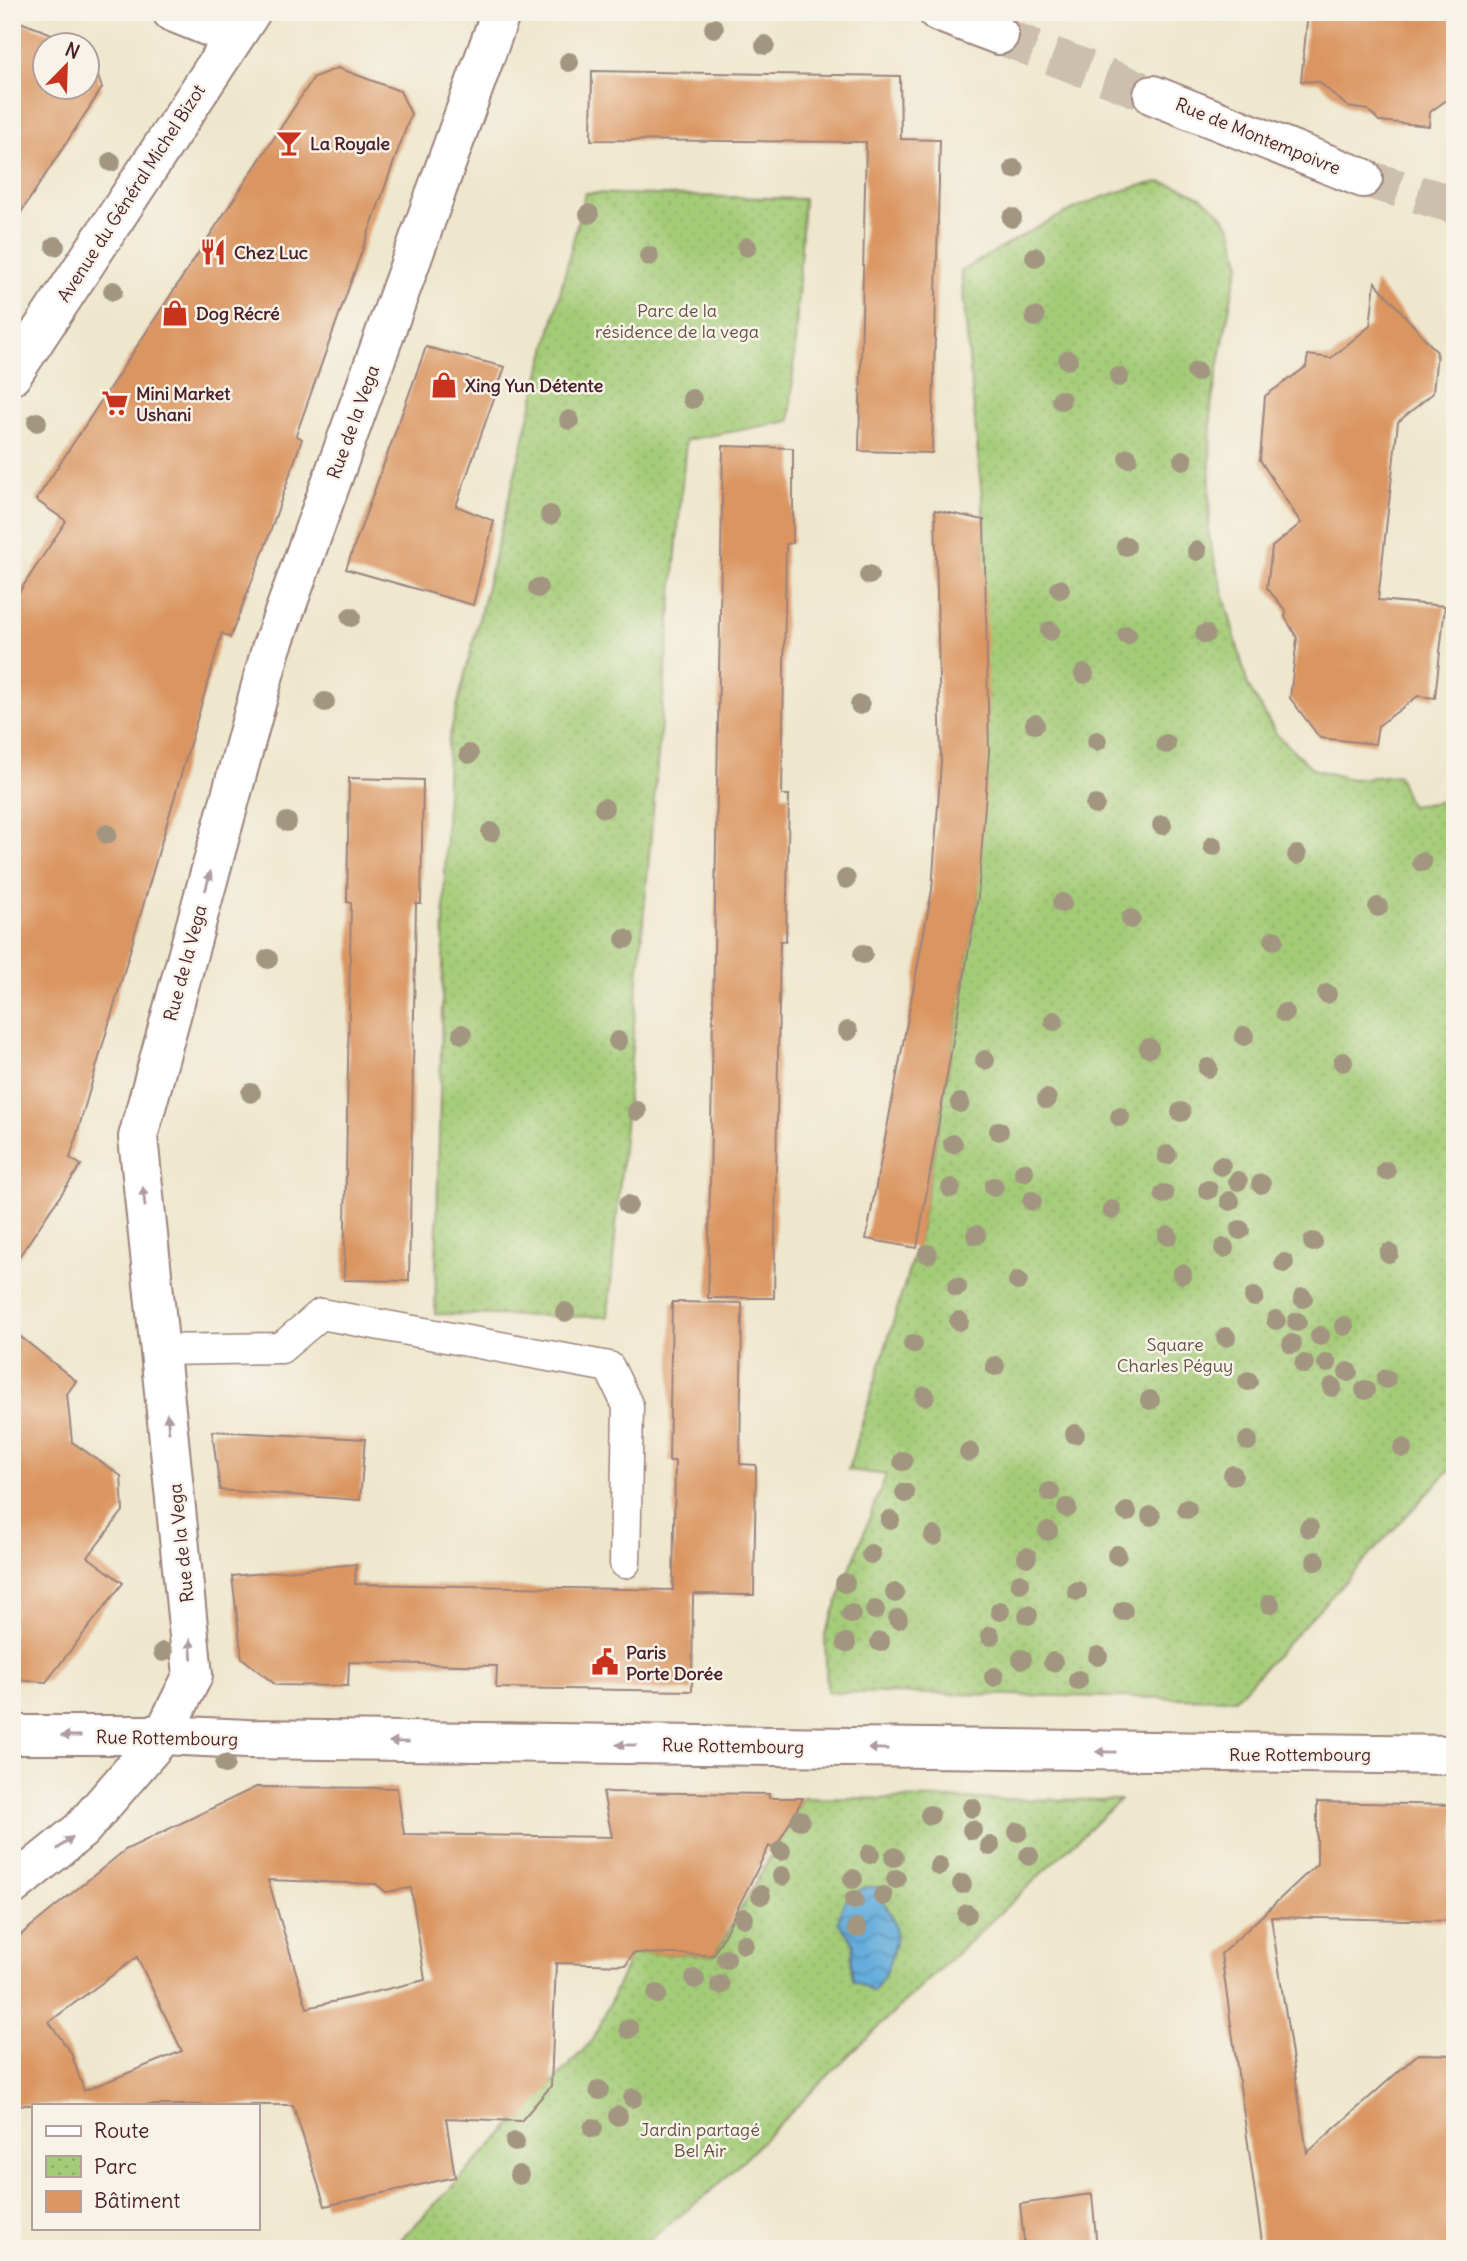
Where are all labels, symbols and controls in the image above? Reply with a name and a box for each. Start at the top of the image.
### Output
north arrow [32,32,102,102]
text: N [62,37,83,64]
street label: Avenue du Général Michel Bizot [52,80,210,306]
street label: Rue de Montempoivre [1172,92,1344,180]
bar icon: La Royale [274,128,304,158]
place label: La Royale [310,132,390,155]
restaurant icon: Chez Luc [198,237,228,267]
place label: Chez Luc [234,241,308,264]
shop icon: Dog Récré [160,298,190,328]
park label: Parc de la résidence de la vega [595,299,759,343]
place label: Dog Récré [196,302,280,325]
street label: Rue de la Vega [322,362,384,482]
shop icon: Xing Yun Détente [429,370,459,400]
place label: Xing Yun Détente [465,374,603,397]
place label: Mini Market Ushani [136,382,231,426]
supermarket icon: Mini Market Ushani [100,388,130,418]
one-way arrow [203,870,213,891]
street label: Rue de la Vega [158,902,212,1024]
one-way arrow [139,1186,150,1208]
park label: Square Charles Péguy [1117,1333,1233,1377]
one-way arrow [163,1412,174,1434]
street label: Rue de la Vega [163,1482,199,1604]
one-way arrow [185,1638,196,1660]
place label: Paris Porte Dorée [626,1641,723,1685]
public building icon: Paris Porte Dorée [590,1647,620,1677]
street label: Rue Rottembourg [96,1725,238,1751]
one-way arrow [59,1730,81,1742]
street label: Rue Rottembourg [662,1733,804,1759]
one-way arrow [387,1736,409,1747]
one-way arrow [615,1739,637,1751]
one-way arrow [867,1743,889,1754]
street label: Rue Rottembourg [1229,1743,1371,1766]
one-way arrow [1094,1746,1116,1758]
one-way arrow [57,1836,74,1851]
legend [32,2104,259,2230]
text: Route [94,2117,149,2144]
park label: Jardin partagé Bel Air [640,2118,760,2162]
text: Parc [94,2153,137,2180]
text: Bâtiment [94,2187,180,2214]

